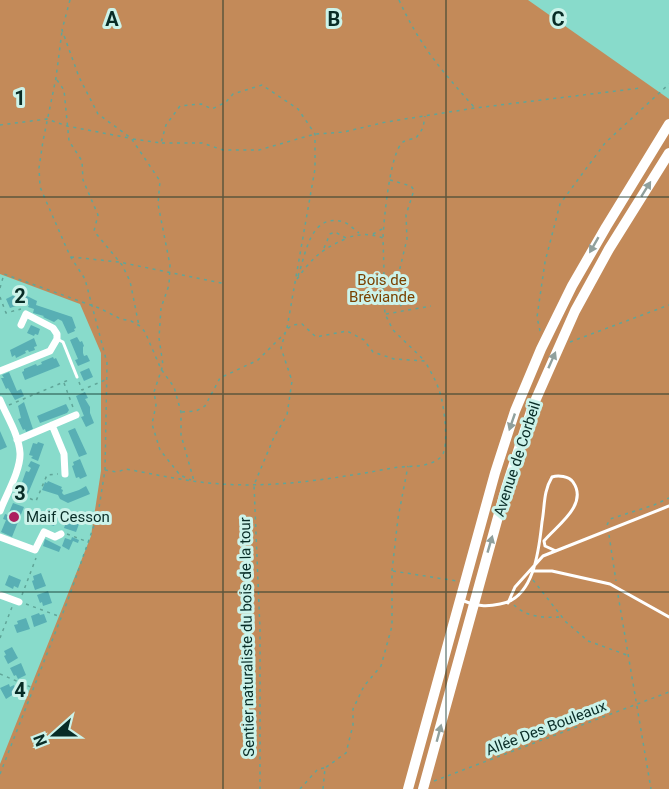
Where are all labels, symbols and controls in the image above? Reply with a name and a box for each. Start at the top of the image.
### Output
text: A [105,7,119,31]
text: B [328,7,340,31]
text: C [551,7,565,31]
text: 1 [14,86,26,110]
one-way arrow [641,181,652,197]
one-way arrow [589,237,600,253]
park label: Bois de Bréviande [349,271,415,306]
text: 2 [14,284,26,308]
one-way arrow [547,350,557,368]
street label: Avenue de Corbeil [490,399,544,519]
one-way arrow [506,413,516,431]
text: 3 [14,481,26,505]
place label: Maif Cesson [26,508,110,526]
marker: Maif Cesson [7,510,21,524]
street label: Sentier naturaliste du bois de la tour [236,517,258,757]
one-way arrow [486,535,495,553]
text: 4 [14,678,26,702]
street label: Allée Des Bouleaux [483,697,609,759]
north arrow [24,705,84,765]
one-way arrow [434,723,444,742]
text: N [30,732,51,749]

